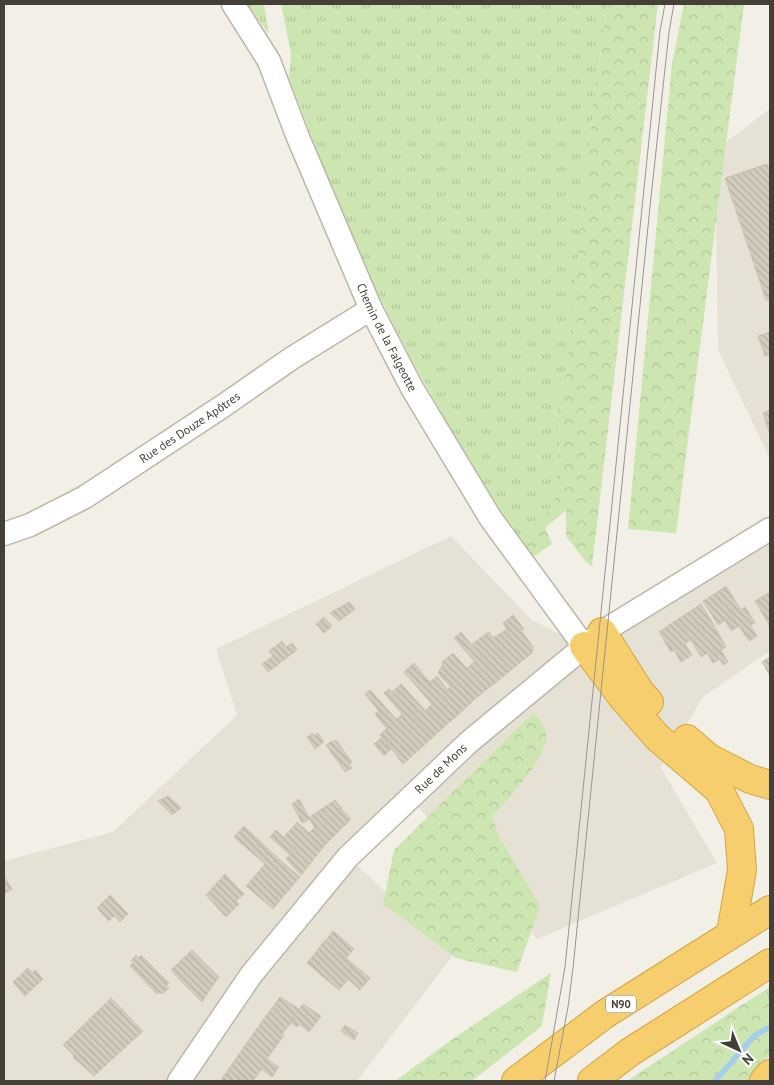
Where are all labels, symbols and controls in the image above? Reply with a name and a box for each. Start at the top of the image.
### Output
street label: Chemin de la Falgeotte [354,281,420,394]
street label: Rue des Douze Apôtres [136,388,243,466]
street label: Rue de Mons [411,740,470,797]
road number: N90 [606,996,636,1012]
north arrow [714,1025,764,1075]
text: N [738,1050,758,1069]

